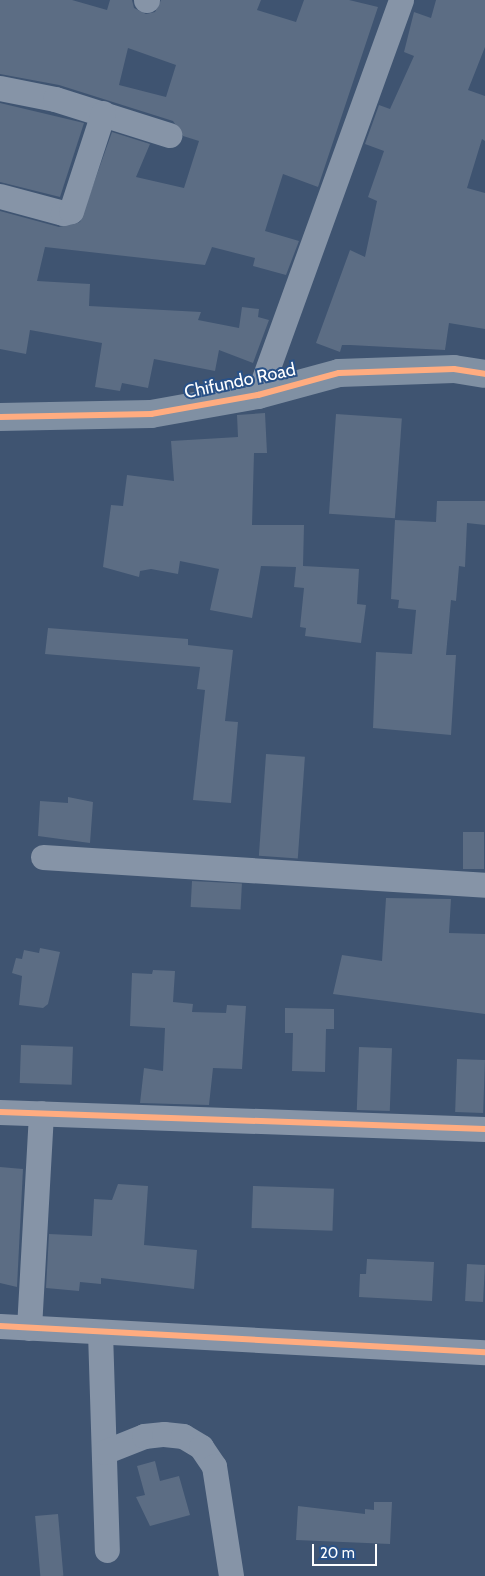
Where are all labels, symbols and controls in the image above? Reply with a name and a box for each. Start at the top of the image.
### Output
street label: Chifundo Road [182,359,298,403]
scale bar [315,1534,380,1566]
text: 20 m [320,1544,355,1562]

